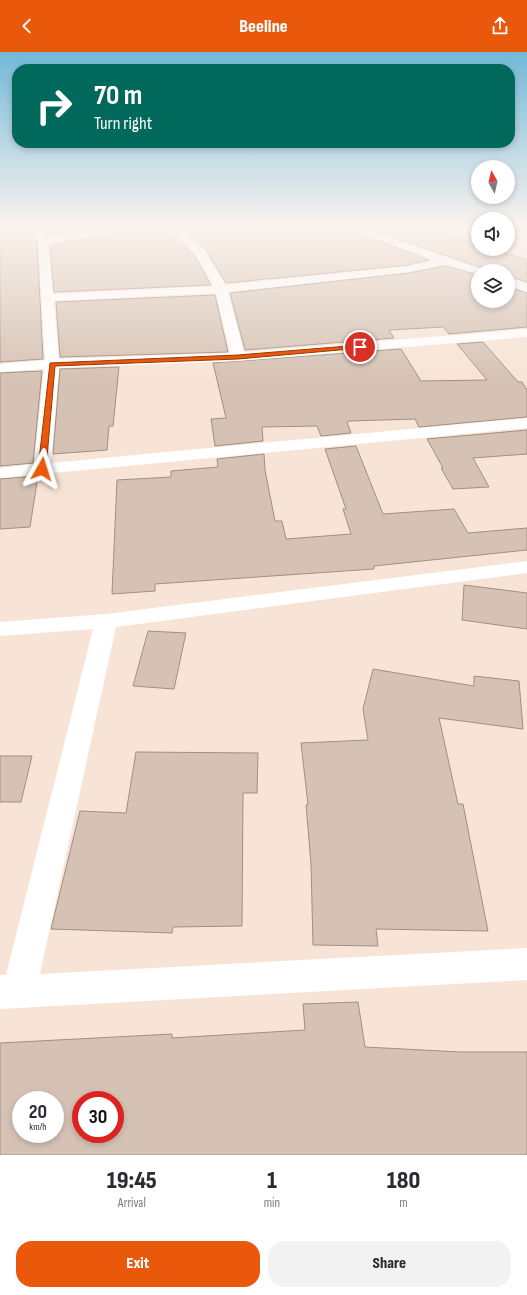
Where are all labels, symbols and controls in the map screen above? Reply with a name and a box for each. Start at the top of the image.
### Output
icon: back [16,15,38,37]
icon: share [489,15,511,37]
text: Beeline [239,16,288,37]
text: 70 m [94,79,142,112]
icon: right [28,80,80,132]
text: Turn right [94,113,152,134]
north arrow [471,160,515,204]
map controls [471,160,515,308]
button: sound [471,212,515,256]
button: layers [471,264,515,308]
pin [343,330,377,364]
icon: arrive [349,336,371,358]
position arrow [21,448,63,490]
speed limit sign: 30 [72,1091,124,1143]
text: 20 [29,1100,47,1124]
text: km/h [29,1121,47,1133]
text: 19:45 [107,1166,157,1195]
text: 1 [267,1166,277,1195]
text: 180 [387,1166,420,1195]
text: Arrival [118,1195,146,1211]
text: min [264,1195,280,1211]
text: m [399,1195,408,1211]
button: Exit [16,1241,260,1287]
button: Share [268,1241,511,1287]

